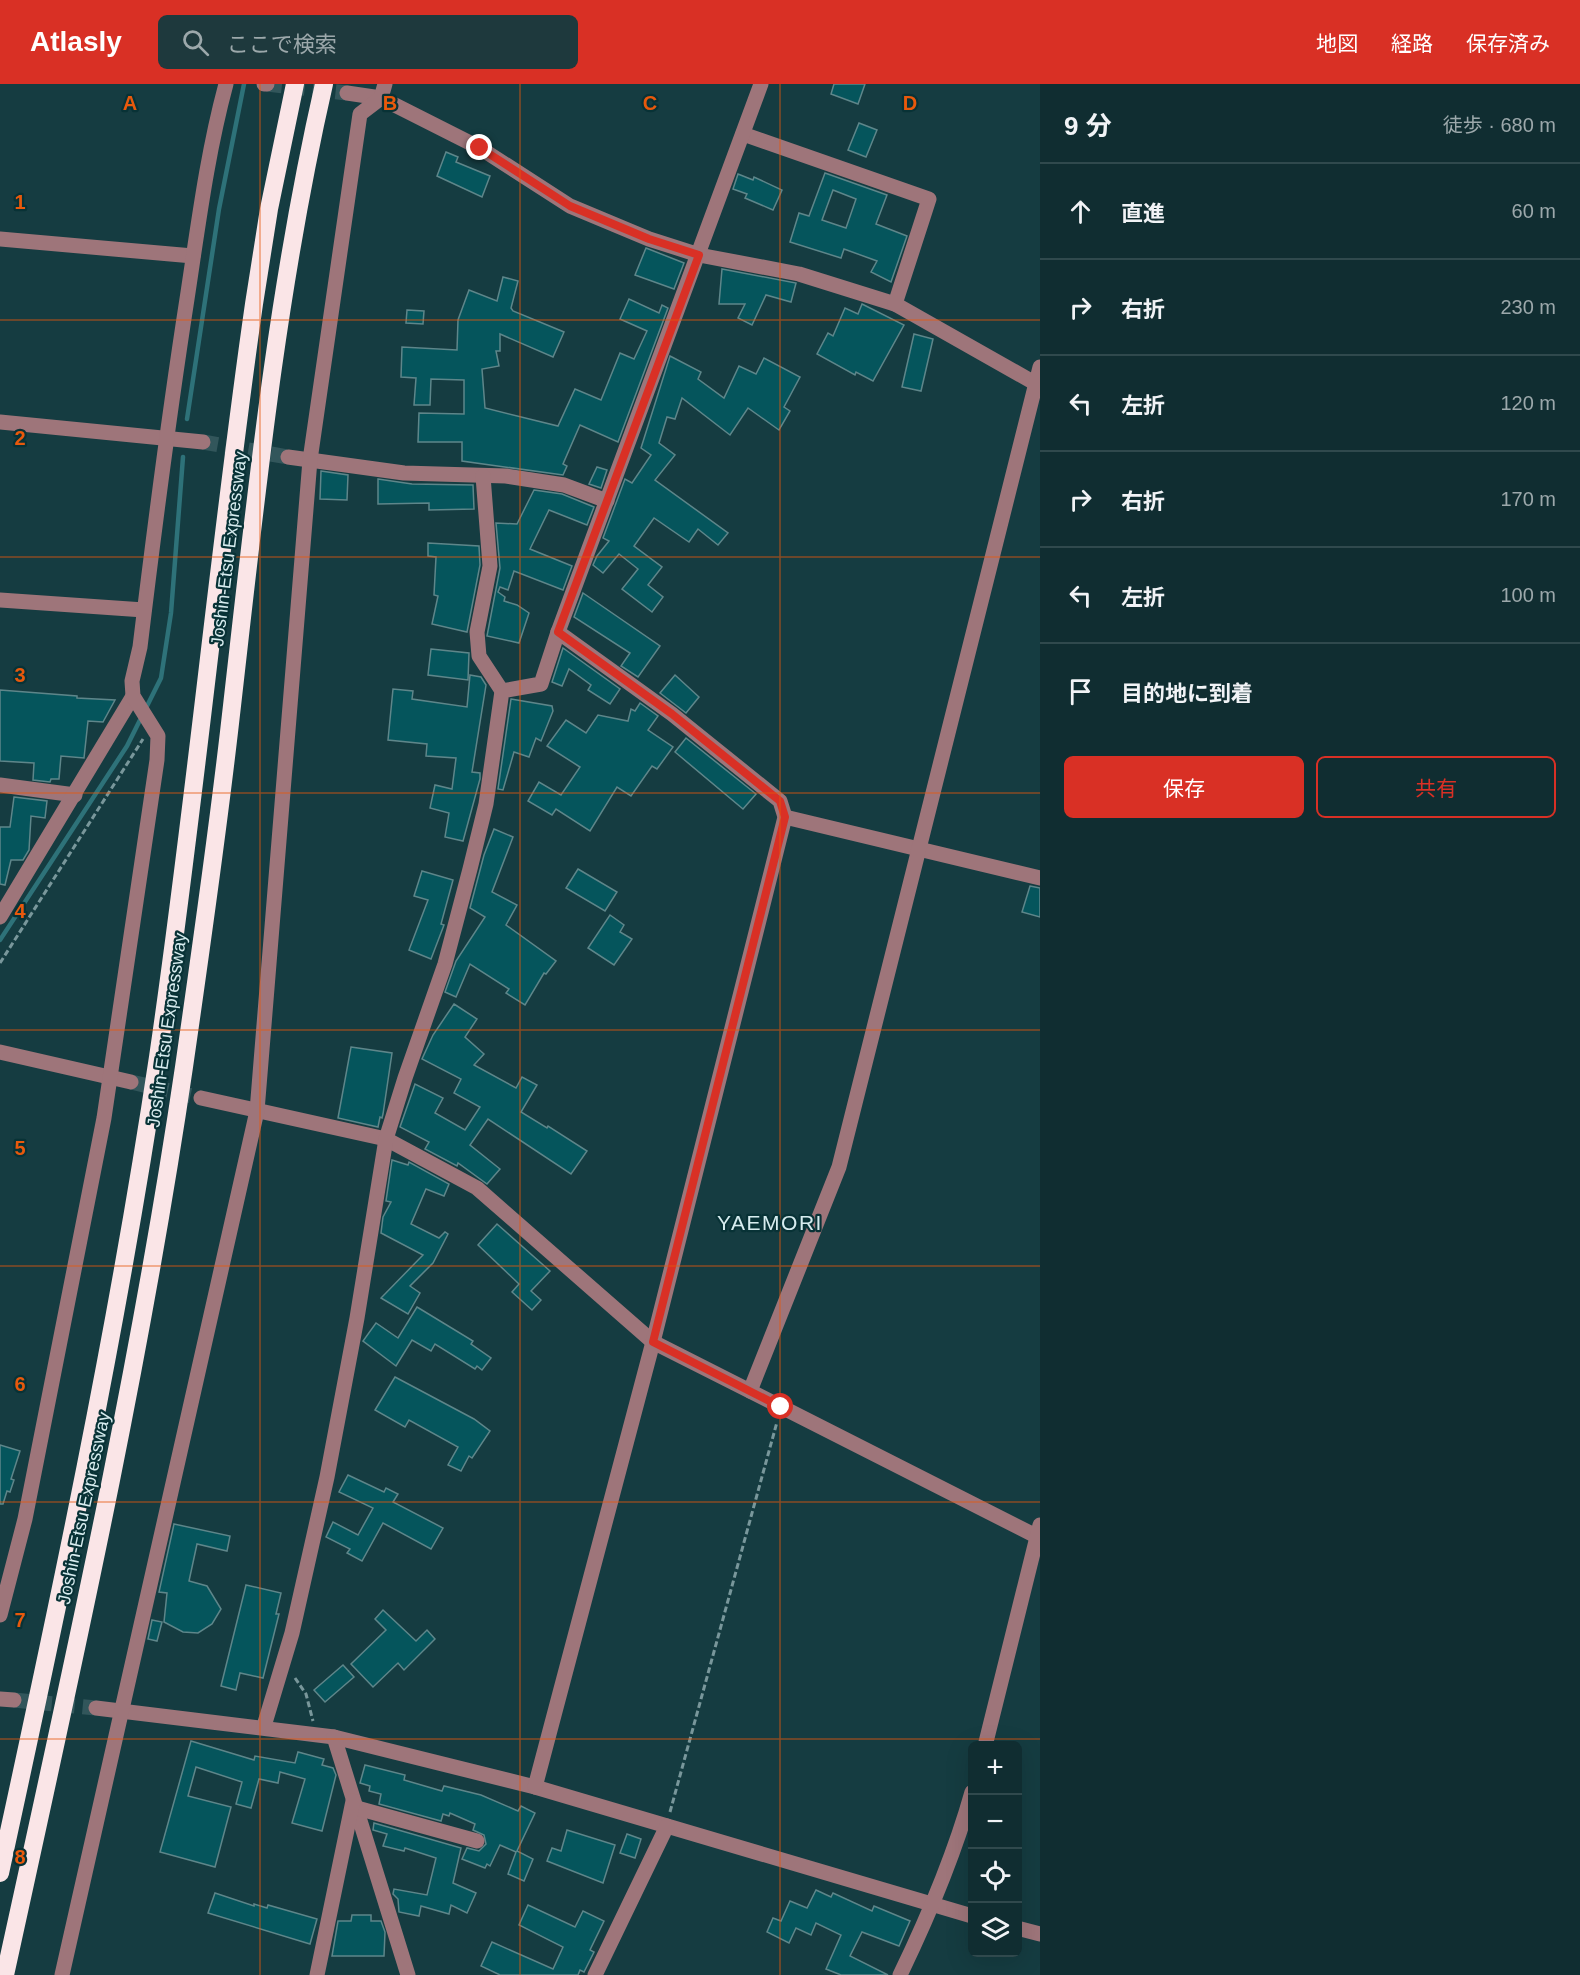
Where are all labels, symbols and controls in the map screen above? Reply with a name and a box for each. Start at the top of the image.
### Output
search box [158,15,578,69]
text: Atlasly [30,26,122,57]
icon: search [179,26,212,59]
text: ここで検索 [227,32,337,57]
text: 地図 [1316,32,1358,55]
text: 経路 [1391,32,1433,55]
text: 保存済み [1466,32,1550,55]
text: A [123,92,137,114]
text: B [383,92,397,114]
text: C [643,92,657,114]
text: D [903,92,917,114]
text: 9 分 [1064,111,1112,141]
text: 徒歩 · 680 m [1443,114,1556,136]
route end [466,134,492,160]
text: 1 [14,191,26,213]
icon: ahead [1064,195,1097,228]
text: 60 m [1512,200,1556,222]
text: 直進 [1121,201,1165,226]
icon: right [1064,291,1097,324]
text: 230 m [1500,296,1556,318]
text: 右折 [1121,297,1165,322]
icon: left [1064,387,1097,420]
text: 120 m [1500,392,1556,414]
text: 左折 [1121,393,1165,418]
text: 2 [14,427,26,449]
street label: Joshin-Etsu Expressway [207,450,251,648]
icon: right [1064,483,1097,516]
text: 170 m [1500,488,1556,510]
text: 右折 [1121,489,1165,514]
icon: left [1064,579,1097,612]
text: 100 m [1500,584,1556,606]
text: 左折 [1121,585,1165,610]
text: 3 [14,664,26,686]
icon: arrive [1064,675,1097,708]
text: 目的地に到着 [1121,681,1253,706]
button: 保存 [1064,756,1304,818]
button: 共有 [1316,756,1556,818]
text: 4 [14,900,26,922]
street label: Joshin-Etsu Expressway [143,932,191,1128]
text: 5 [14,1137,26,1159]
district label: YAEMORI [717,1211,823,1234]
text: 6 [14,1373,26,1395]
route start [767,1393,793,1419]
street label: Joshin-Etsu Expressway [54,1410,114,1606]
text: 7 [14,1609,26,1631]
map controls [968,1741,1022,1957]
button: + [968,1741,1022,1795]
button: − [968,1795,1022,1849]
text: 8 [14,1846,26,1868]
button: locate [968,1849,1022,1903]
button: layers [968,1903,1022,1957]

